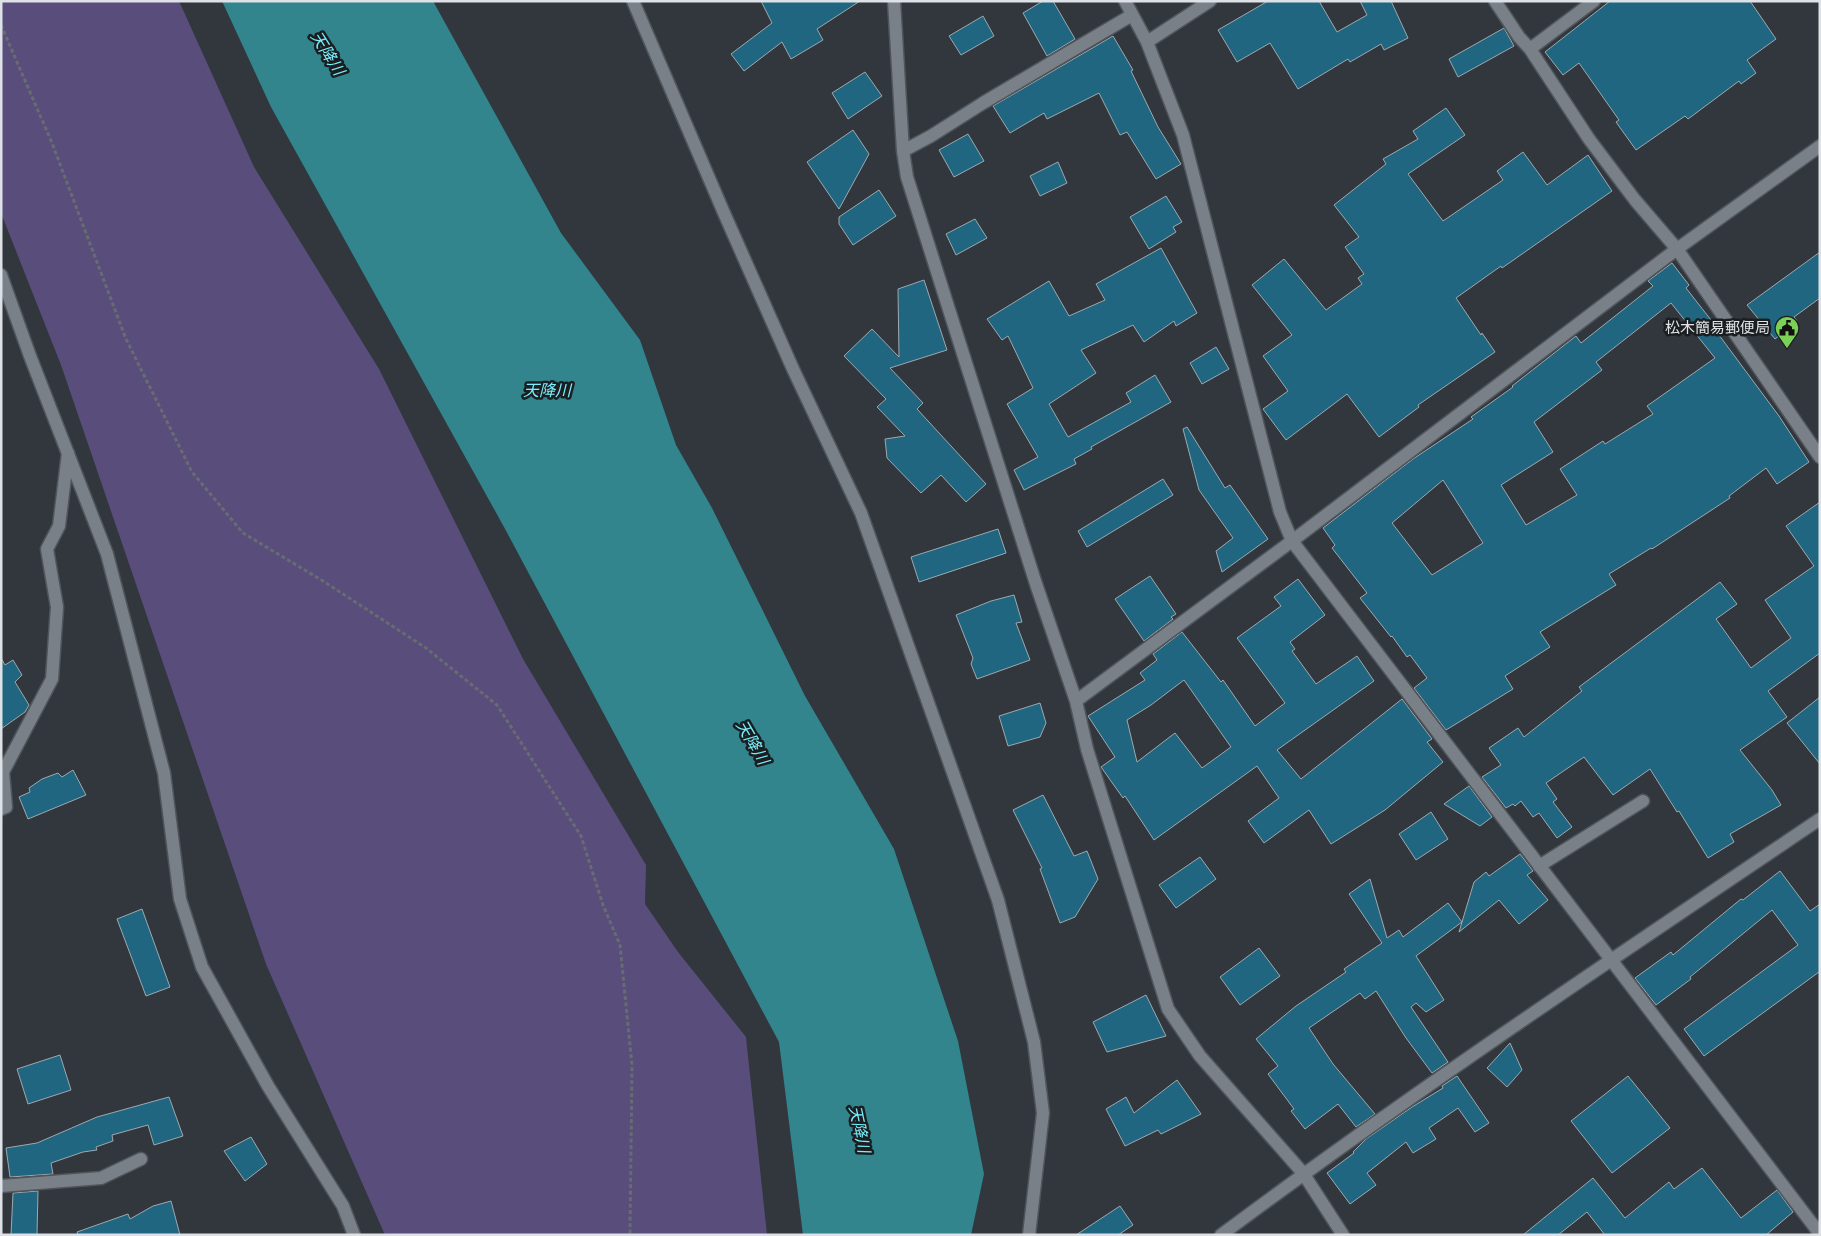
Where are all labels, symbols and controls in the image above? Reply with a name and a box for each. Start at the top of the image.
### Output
water label: 天降川 [307,28,349,80]
public building icon: 松木簡易郵便局 [1774,315,1800,349]
place label: 松木簡易郵便局 [1665,319,1770,337]
water label: 天降川 [523,381,573,400]
water label: 天降川 [732,717,774,770]
water label: 天降川 [845,1104,874,1157]

